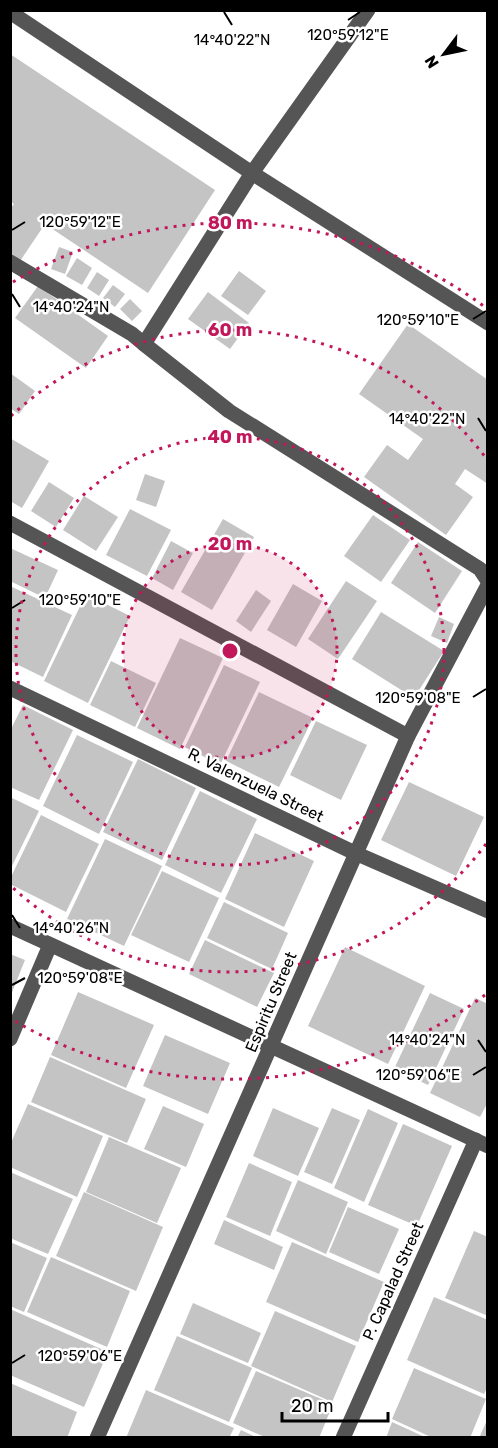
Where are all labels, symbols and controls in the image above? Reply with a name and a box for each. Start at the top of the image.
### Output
north arrow [414,24,474,84]
text: 120°59'12"E [307,26,389,44]
text: 14°40'22"N [194,31,270,49]
text: N [421,52,443,72]
text: 80 m [208,212,252,234]
text: 120°59'12"E [39,213,121,231]
text: 14°40'24"N [33,298,109,316]
text: 120°59'10"E [377,311,459,329]
text: 60 m [208,319,252,341]
text: 14°40'22"N [389,410,465,428]
text: 40 m [208,426,252,448]
text: 20 m [208,533,252,555]
text: 120°59'10"E [39,591,121,609]
centre of rings [220,641,240,661]
text: 120°59'08"E [375,689,461,707]
street label: R. Valenzuela Street [185,744,327,826]
text: 14°40'26"N [33,919,109,937]
street label: Espiritu Street [241,949,301,1055]
text: 120°59'08"E [37,969,123,987]
text: 14°40'24"N [389,1031,465,1049]
text: 120°59'06"E [376,1066,460,1084]
street label: P. Capalad Street [358,1219,428,1343]
text: 120°59'06"E [38,1347,122,1365]
scale bar [282,1385,388,1423]
text: 20 m [291,1395,333,1417]

